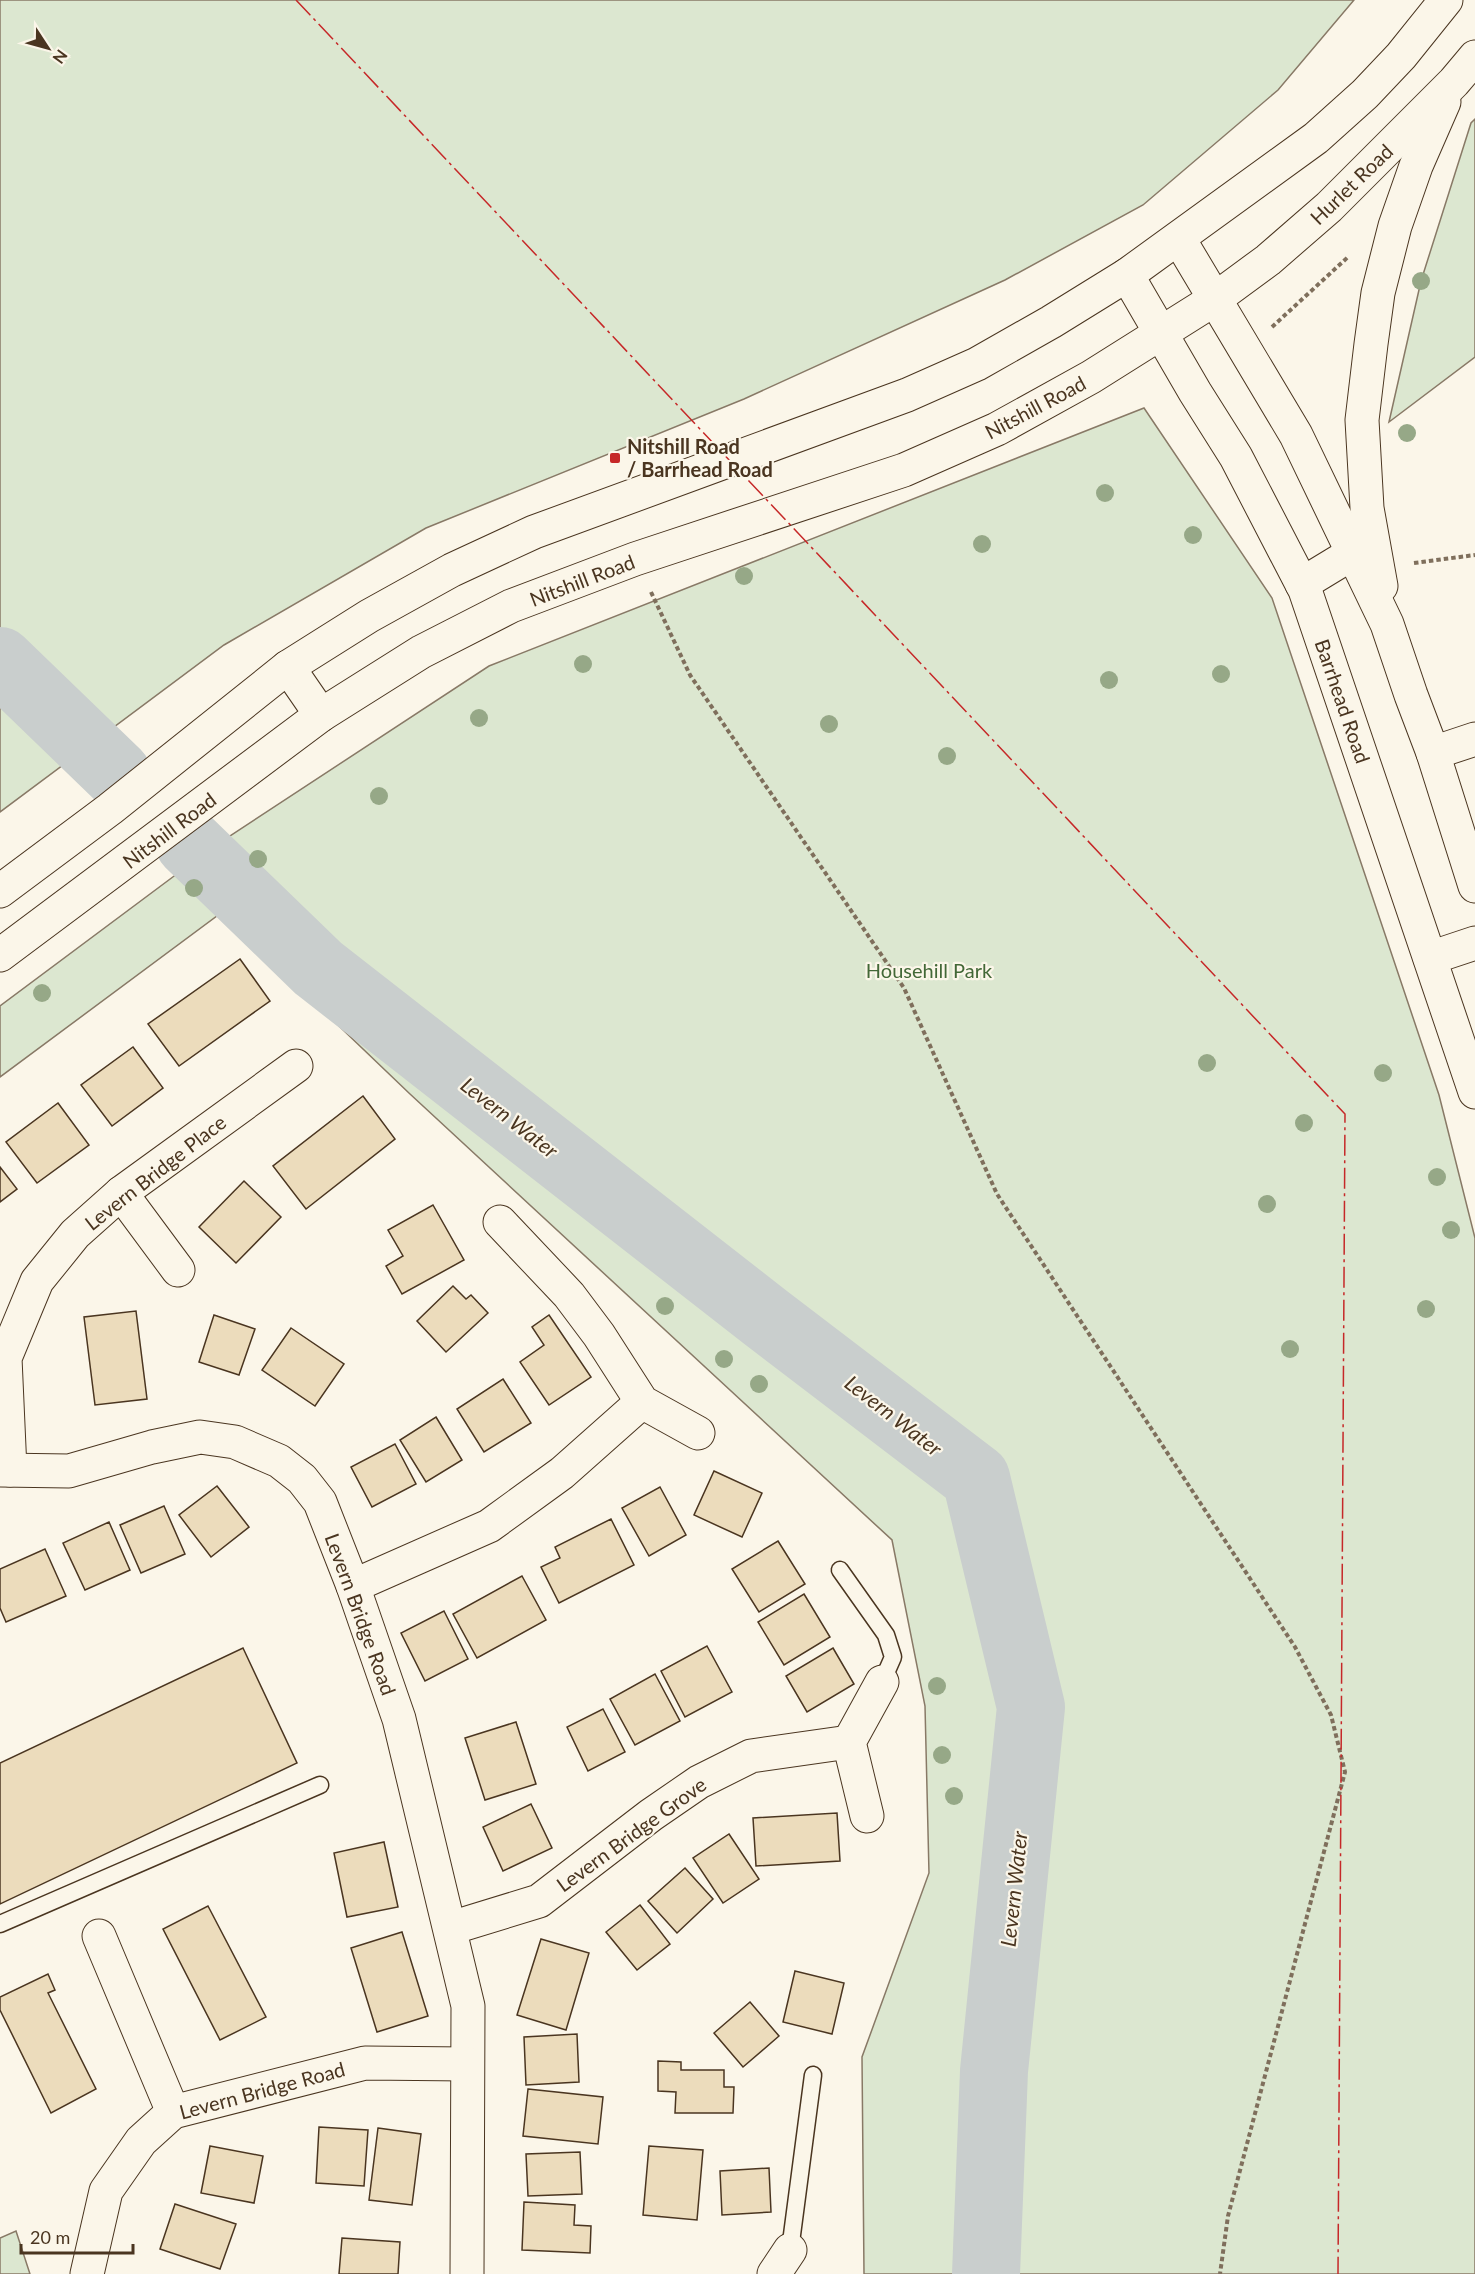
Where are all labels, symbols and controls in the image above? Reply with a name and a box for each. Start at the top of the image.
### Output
north arrow [18,18,78,78]
text: N [49,47,72,68]
street label: Hurlet Road [1305,139,1397,229]
street label: Nitshill Road [981,370,1089,444]
place label: Nitshill Road / Barrhead Road [627,434,773,481]
marker: Nitshill Road / Barrhead Road [608,451,622,465]
street label: Nitshill Road [526,549,638,611]
street label: Barrhead Road [1311,636,1375,766]
street label: Nitshill Road [118,787,220,873]
park label: Househill Park [866,958,993,982]
water label: Levern Water [457,1071,564,1163]
street label: Levern Bridge Place [80,1109,230,1235]
water label: Levern Water [841,1369,948,1461]
street label: Levern Bridge Road [321,1530,401,1698]
street label: Levern Bridge Grove [552,1772,710,1896]
water label: Levern Water [995,1829,1032,1948]
street label: Levern Bridge Road [177,2056,347,2124]
scale bar [21,2217,134,2255]
text: 20 m [30,2226,70,2248]

